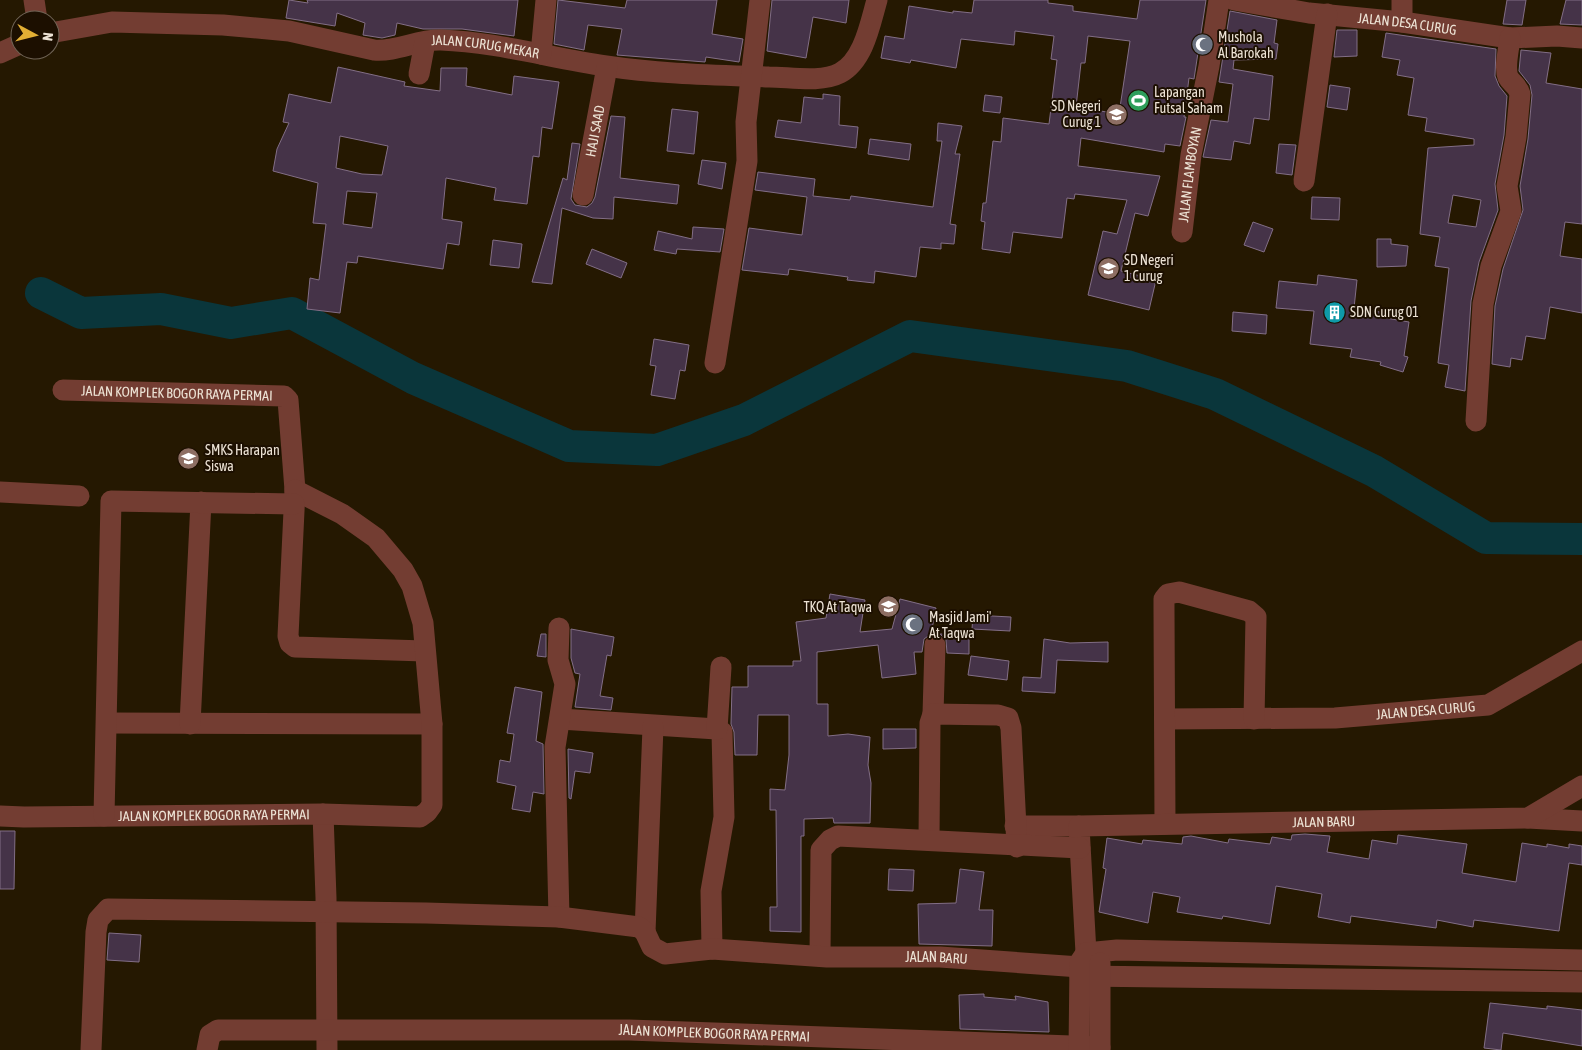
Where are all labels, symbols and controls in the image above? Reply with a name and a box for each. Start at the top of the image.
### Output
north arrow [10,10,60,60]
street label: JALAN DESA CURUG [1357,10,1458,38]
place label: Mushola Al Barokah [1218,29,1274,61]
text: N [39,32,56,42]
street label: JALAN CURUG MEKAR [430,32,541,62]
mosque icon: Mushola Al Barokah [1190,33,1214,57]
place label: Lapangan Futsal Saham [1154,84,1223,116]
sports icon: Lapangan Futsal Saham [1126,88,1150,112]
place label: SD Negeri Curug 1 [1051,98,1101,130]
school or university icon: SD Negeri Curug 1 [1105,102,1129,126]
street label: HAJI SAAD [582,104,608,158]
street label: JALAN FLAMBOYAN [1175,125,1205,223]
place label: SD Negeri 1 Curug [1124,252,1174,284]
school or university icon: SD Negeri 1 Curug [1096,256,1120,280]
building icon: SDN Curug 01 [1322,300,1346,324]
place label: SDN Curug 01 [1350,304,1419,320]
street label: JALAN KOMPLEK BOGOR RAYA PERMAI [81,382,273,404]
place label: SMKS Harapan Siswa [205,442,280,474]
school or university icon: SMKS Harapan Siswa [177,446,201,470]
school or university icon: TKQ At Taqwa [876,595,900,619]
place label: TKQ At Taqwa [803,599,872,615]
place label: Masjid Jami' At Taqwa [929,609,991,641]
mosque icon: Masjid Jami' At Taqwa [901,613,925,637]
street label: JALAN DESA CURUG [1375,698,1476,722]
street label: JALAN KOMPLEK BOGOR RAYA PERMAI [118,806,310,824]
street label: JALAN BARU [1292,813,1355,830]
street label: JALAN BARU [905,949,968,967]
street label: JALAN KOMPLEK BOGOR RAYA PERMAI [619,1022,810,1045]

